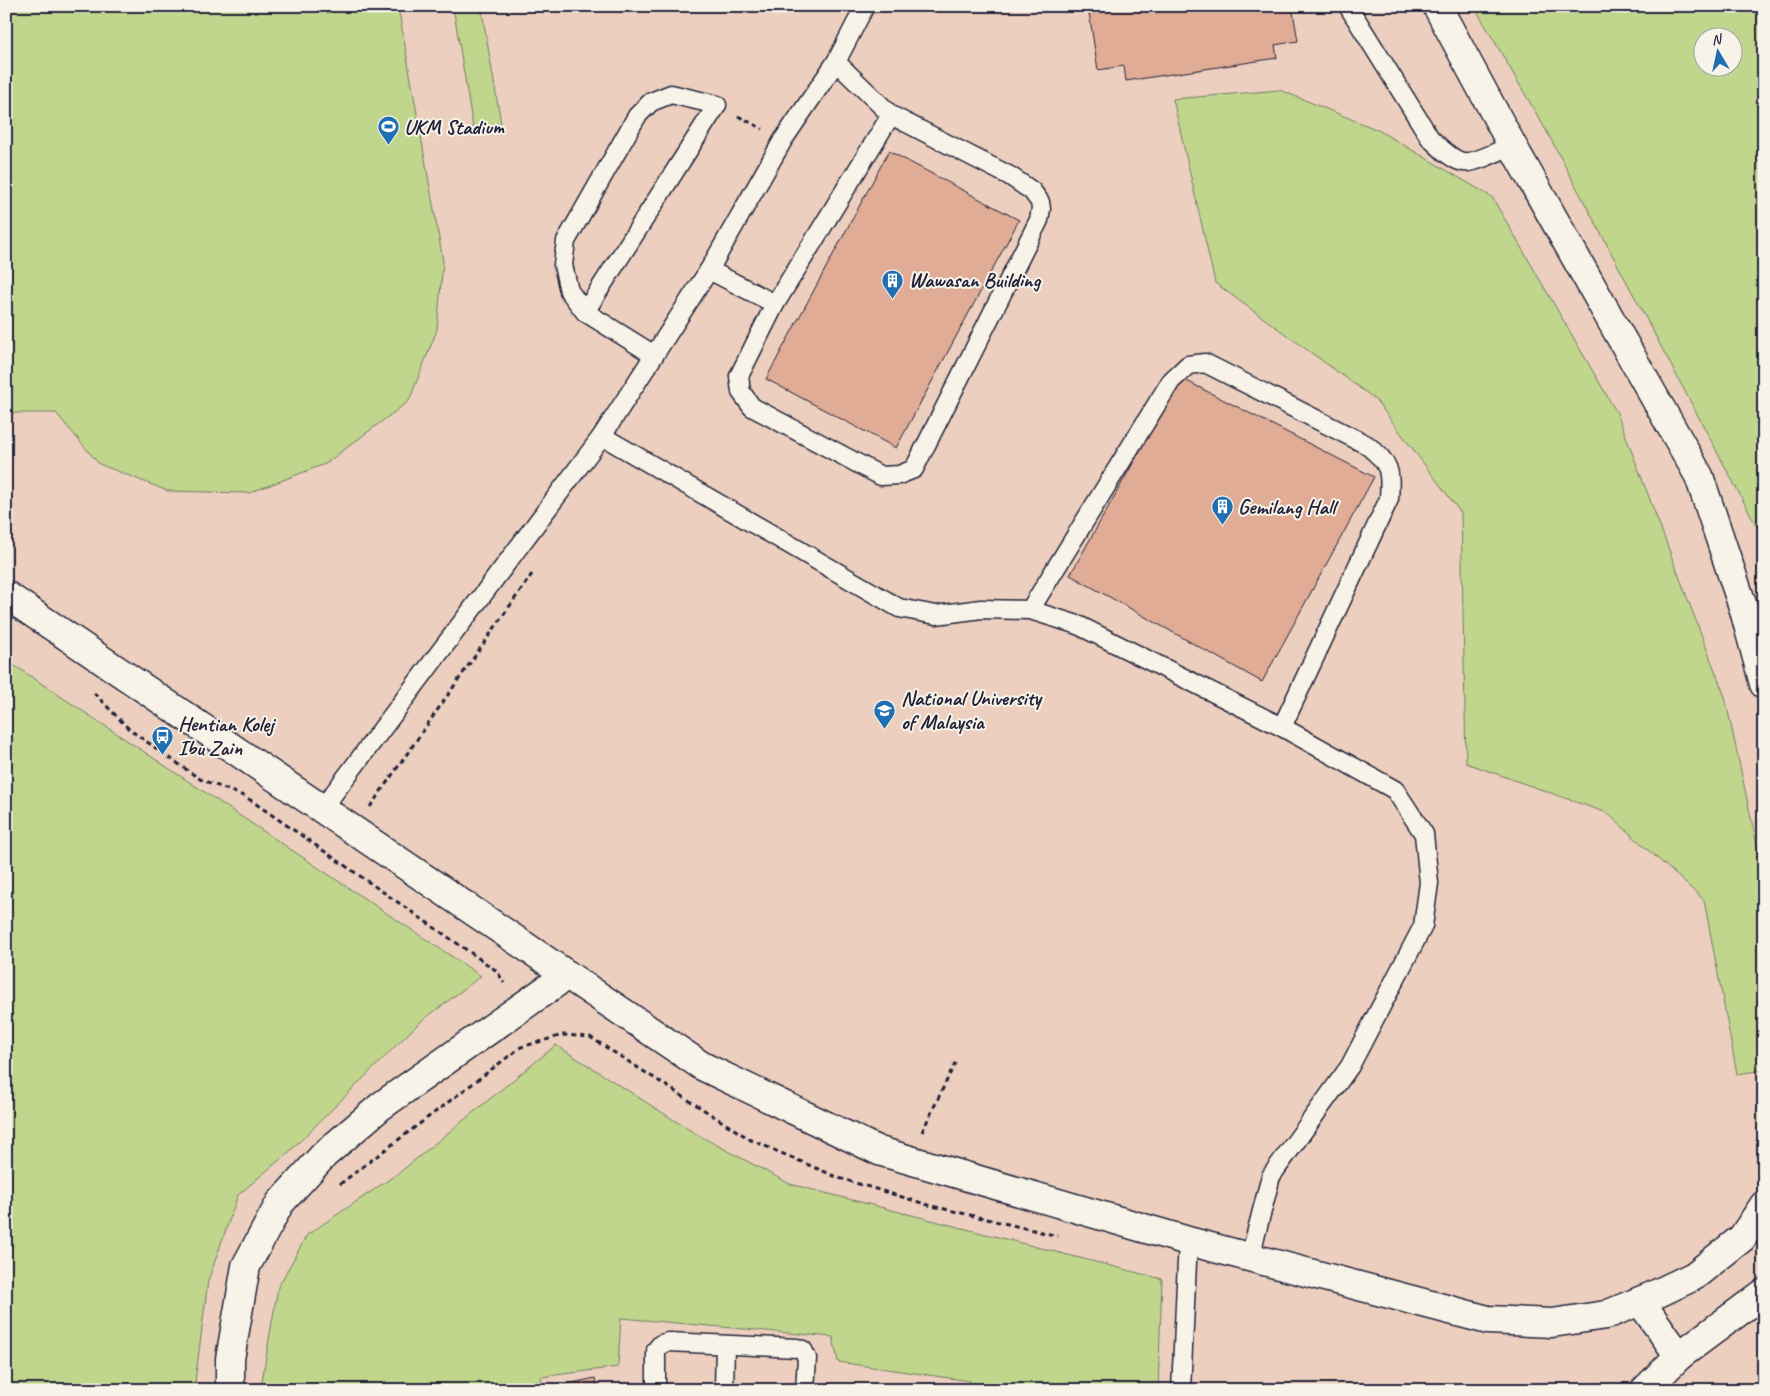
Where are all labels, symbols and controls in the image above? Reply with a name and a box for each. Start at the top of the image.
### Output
north arrow [1692,28,1742,78]
text: N [1710,30,1724,49]
place label: UKM Stadium [404,114,505,140]
sports icon: UKM Stadium [376,115,400,146]
place label: Wawasan Building [909,267,1041,293]
building icon: Wawasan Building [881,268,905,299]
place label: Gemilang Hall [1238,494,1340,520]
building icon: Gemilang Hall [1210,495,1234,526]
place label: National University of Malaysia [901,685,1044,735]
school or university icon: National University of Malaysia [873,698,897,729]
place label: Hentian Kolej Ibu Zain [178,711,276,761]
bus stop icon: Hentian Kolej Ibu Zain [150,724,174,755]

